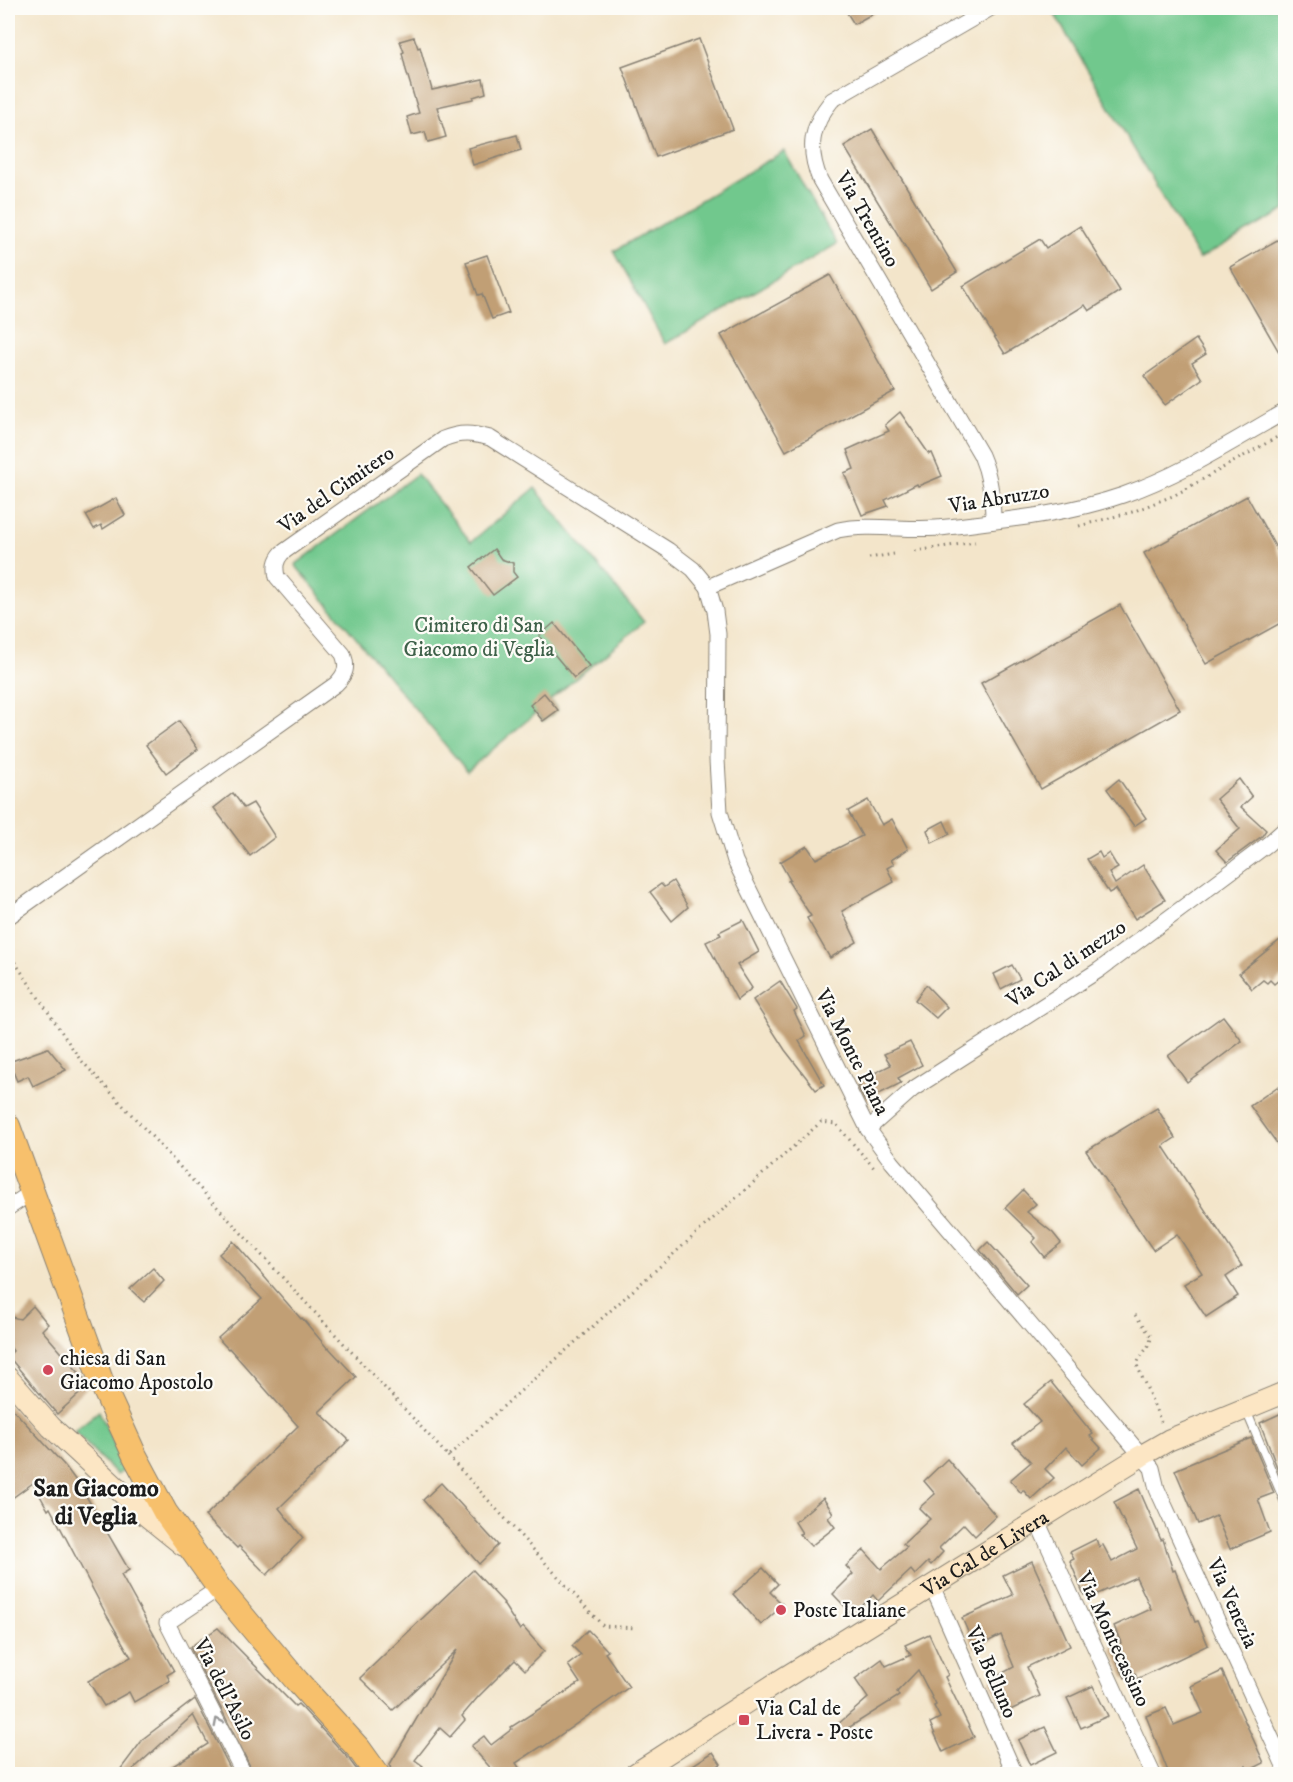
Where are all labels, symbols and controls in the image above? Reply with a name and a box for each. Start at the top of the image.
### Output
street label: Via Trentino [829,166,905,272]
street label: Via del Cimitero [273,440,400,540]
street label: Via Abruzzo [946,478,1051,520]
park label: Cimitero di San Giacomo di Veglia [404,613,554,663]
street label: Via Cal di mezzo [1001,914,1131,1014]
street label: Via Monte Piana [809,984,895,1120]
place label: chiesa di San Giacomo Apostolo [60,1346,213,1396]
marker: chiesa di San Giacomo Apostolo [41,1363,55,1377]
district label: San Giacomo di Veglia [33,1474,159,1532]
street label: Via Cal de Livera [916,1505,1054,1604]
street label: Via Venezia [1200,1553,1263,1653]
street label: Via Montecassino [1070,1567,1156,1711]
place label: Poste Italiane [793,1598,906,1624]
marker: Poste Italiane [774,1603,788,1617]
street label: Via Belluno [959,1622,1023,1722]
street label: Via dell'Asilo [187,1633,261,1745]
place label: Via Cal de Livera - Poste [755,1696,873,1746]
marker: Via Cal de Livera - Poste [737,1713,751,1727]
one-way arrow [213,1718,225,1729]

